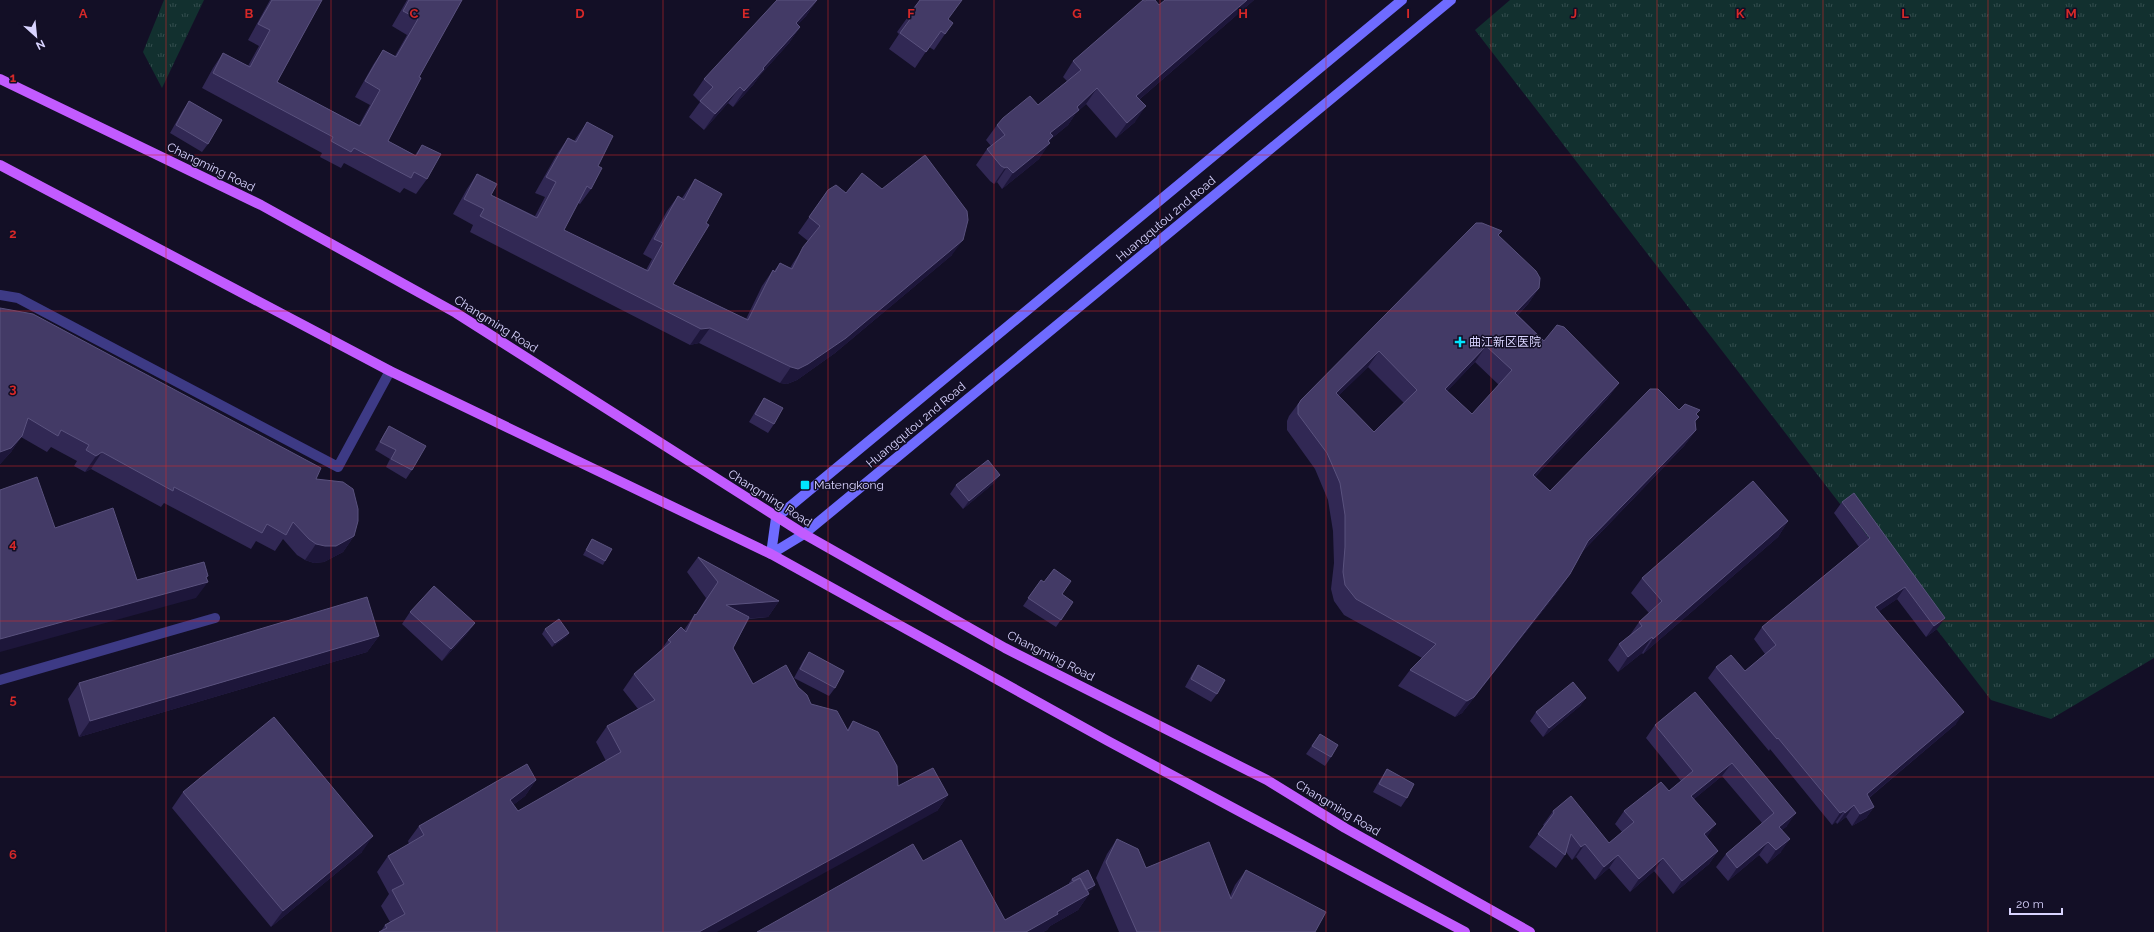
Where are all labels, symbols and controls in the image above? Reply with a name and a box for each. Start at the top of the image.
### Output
text: A [79,6,88,21]
text: B [245,6,254,21]
text: C [410,6,419,21]
text: D [575,6,585,21]
text: E [742,6,750,21]
text: F [907,6,915,21]
text: G [1072,6,1082,21]
text: H [1238,6,1248,21]
text: I [1406,6,1410,21]
text: J [1571,6,1577,21]
text: K [1736,6,1745,21]
text: L [1901,6,1909,21]
text: M [2065,6,2077,21]
north arrow [16,16,56,56]
text: N [34,37,47,52]
text: 1 [10,70,17,85]
street label: Changming Road [165,140,257,194]
street label: Huangqutou 2nd Road [1114,173,1218,265]
text: 2 [9,226,17,241]
street label: Changming Road [452,293,540,355]
place label: 曲江新区医院 [1469,335,1541,349]
marker: 曲江新区医院 [1454,336,1466,348]
street label: Huangqutou 2nd Road [864,379,968,471]
text: 3 [9,381,17,396]
street label: Changming Road [726,467,814,529]
place label: Matengkong [814,478,884,492]
marker: Matengkong [799,479,811,491]
text: 4 [9,536,17,551]
street label: Changming Road [1005,628,1097,684]
text: 5 [9,692,17,707]
street label: Changming Road [1293,777,1383,839]
text: 6 [9,847,17,862]
scale bar [2010,890,2062,916]
text: 20 m [2016,897,2044,911]

